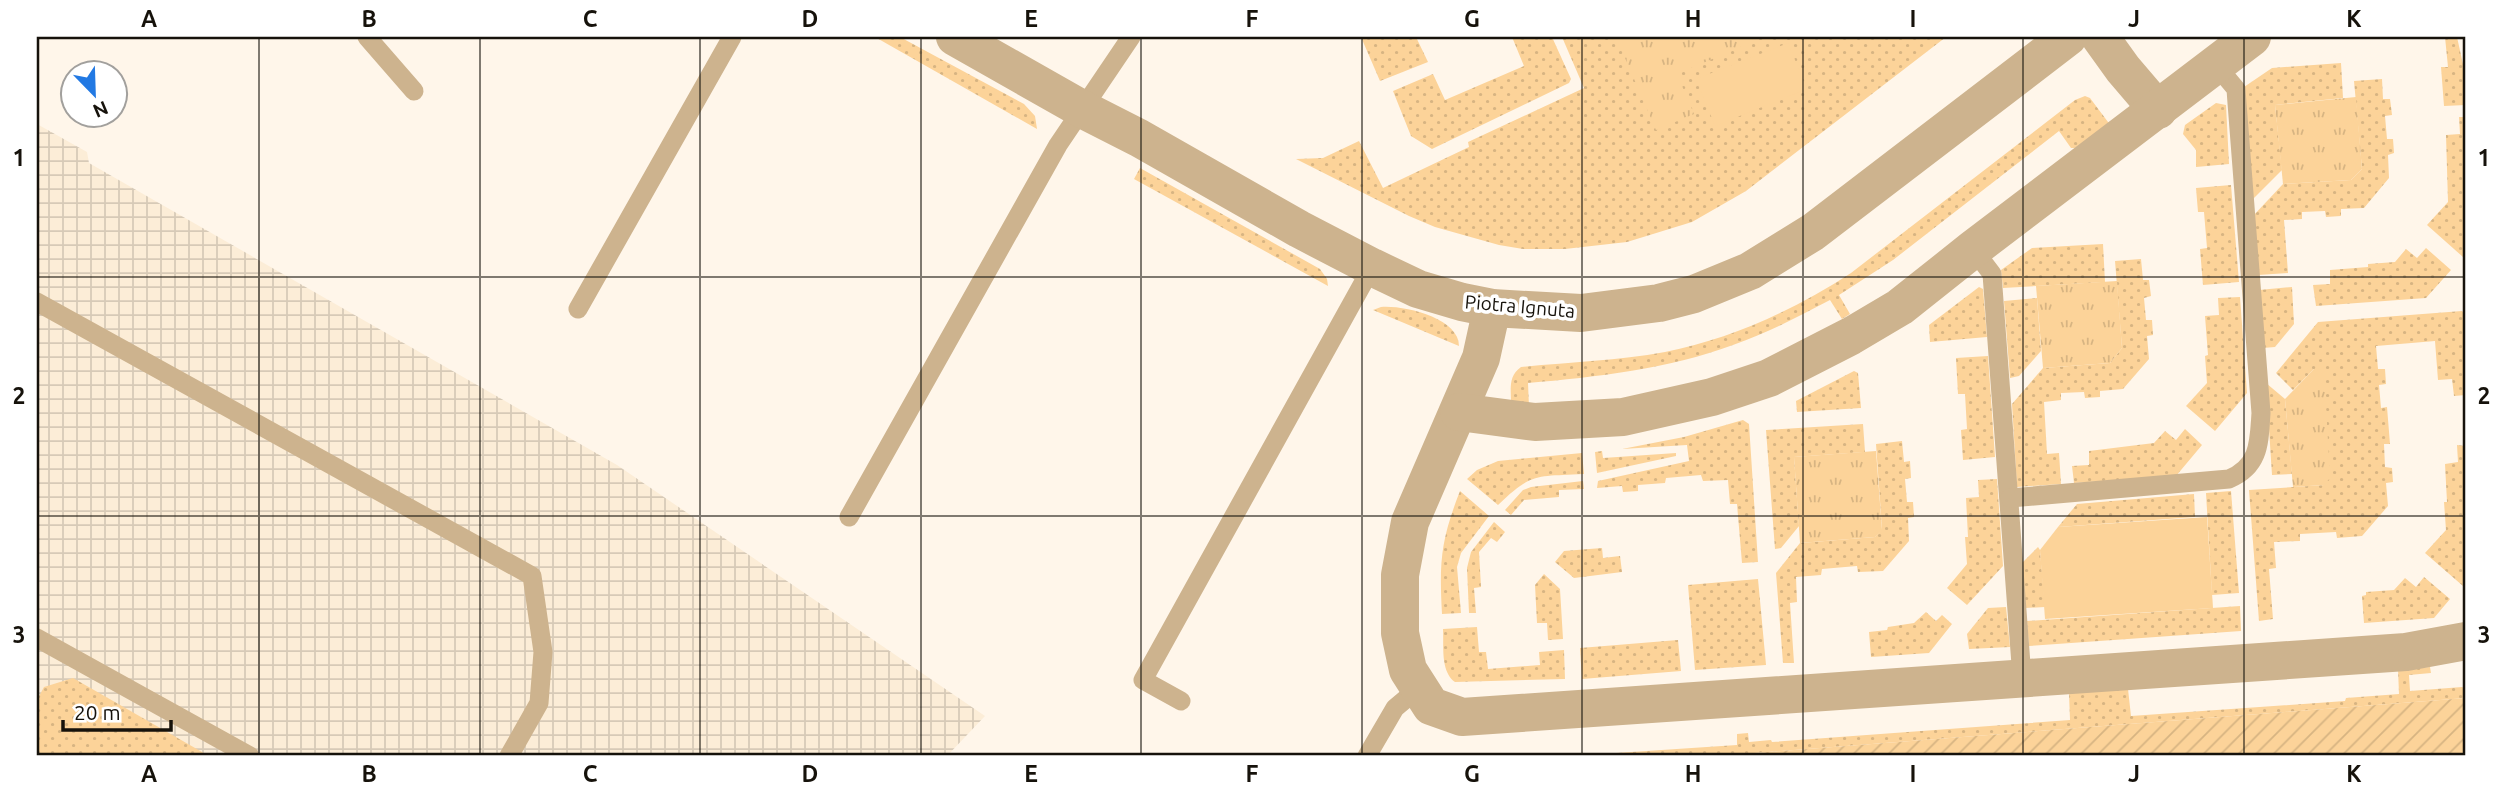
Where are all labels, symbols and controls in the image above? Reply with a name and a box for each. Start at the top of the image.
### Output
text: A [141,6,157,31]
text: B [361,6,377,31]
text: C [583,6,598,31]
text: D [802,6,818,31]
text: E [1024,6,1038,31]
text: F [1246,6,1259,31]
text: G [1464,6,1480,31]
text: H [1685,6,1701,31]
text: I [1910,6,1916,31]
text: J [2128,6,2140,31]
text: K [2346,6,2362,31]
north arrow [60,60,130,130]
text: N [90,97,111,123]
text: 1 [13,145,25,170]
text: 1 [2478,145,2490,170]
street label: Piotra Ignuta [1464,290,1576,322]
text: 2 [13,383,25,408]
text: 2 [2478,383,2490,408]
text: 3 [13,622,25,647]
text: 3 [2478,622,2490,647]
scale bar [63,688,172,732]
text: 20 m [74,700,121,724]
text: A [141,761,157,786]
text: B [361,761,377,786]
text: C [583,761,598,786]
text: D [802,761,818,786]
text: E [1024,761,1038,786]
text: F [1246,761,1259,786]
text: G [1464,761,1480,786]
text: H [1685,761,1701,786]
text: I [1910,761,1916,786]
text: J [2128,761,2140,786]
text: K [2346,761,2362,786]

